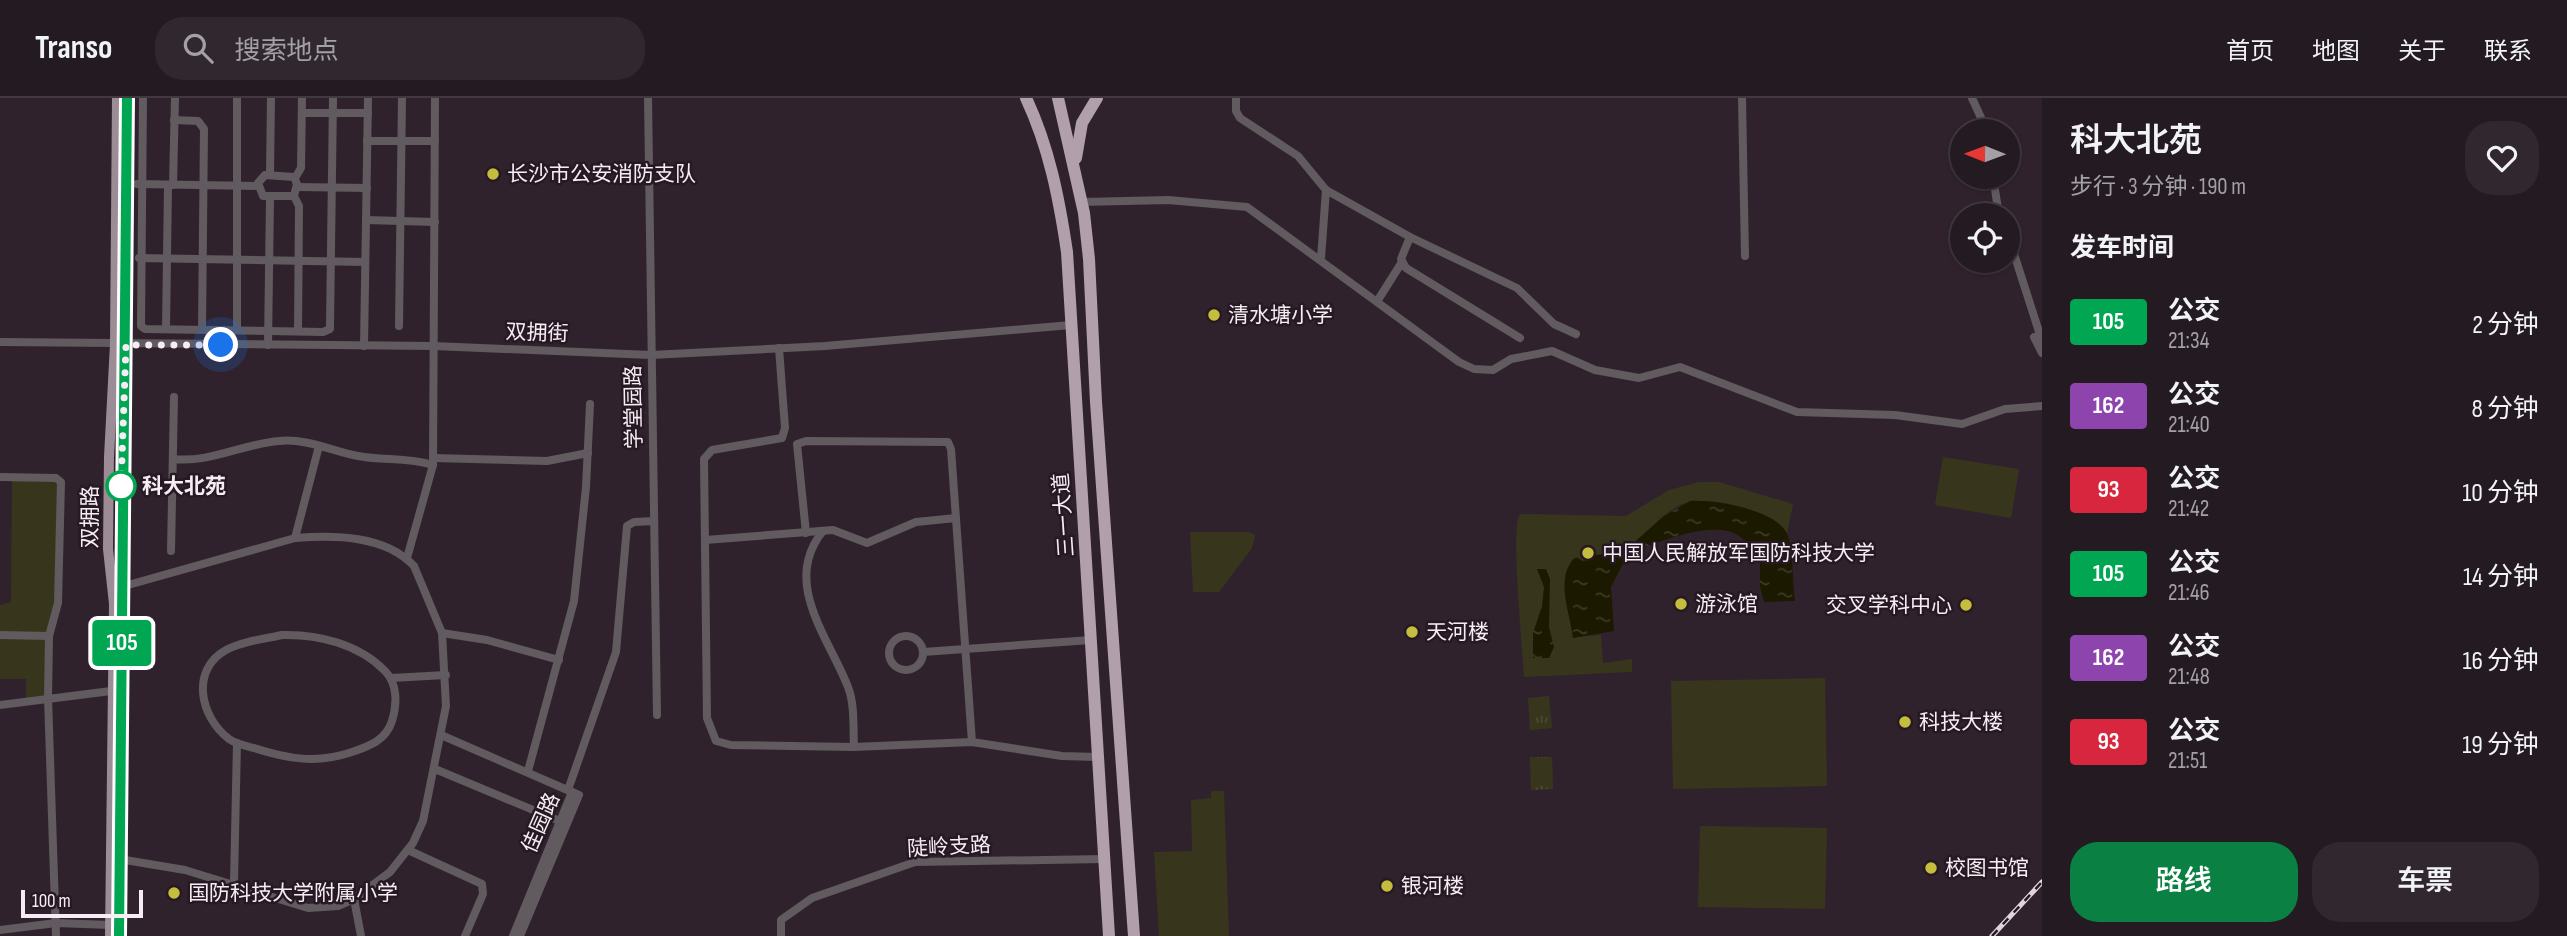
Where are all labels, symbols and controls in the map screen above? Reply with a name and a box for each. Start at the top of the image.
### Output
search box [155,17,645,80]
text: Transo [35,28,113,68]
icon: search [179,29,217,67]
text: 搜索地点 [235,36,339,67]
text: 首页 [2226,37,2274,66]
text: 地图 [2312,37,2360,66]
text: 关于 [2398,37,2446,66]
text: 联系 [2484,37,2532,66]
north arrow [1950,119,2020,189]
map controls [1950,119,2020,273]
text: 科大北苑 [2070,121,2202,161]
button: heart [2465,121,2539,195]
place label: 长沙市公安消防支队 [507,162,696,187]
marker: 长沙市公安消防支队 [485,166,501,182]
text: 步行 · 3 分钟 · 190 m [2070,173,2246,201]
button: locate [1950,203,2020,273]
text: 发车时间 [2070,233,2174,264]
text: 公交 [2168,296,2220,327]
place label: 清水塘小学 [1228,303,1333,328]
marker: 清水塘小学 [1206,307,1222,323]
text: 105 [2093,307,2124,336]
text: 2 分钟 [2472,310,2539,341]
street label: 双拥街 [505,319,569,347]
your location [203,327,238,362]
text: 21:34 [2168,327,2209,355]
street label: 学堂园路 [621,365,647,449]
text: 公交 [2168,380,2220,411]
text: 162 [2093,391,2124,420]
text: 8 分钟 [2471,394,2539,425]
text: 21:40 [2168,411,2210,439]
text: 公交 [2168,464,2220,495]
marker: 科大北苑 [106,471,136,501]
street label: 三一大道 [1049,472,1079,558]
place label: 科大北苑 [142,474,226,499]
text: 93 [2097,475,2120,504]
text: 10 分钟 [2462,478,2539,509]
street label: 双拥路 [78,486,103,549]
text: 21:42 [2168,495,2209,523]
place label: 中国人民解放军国防科技大学 [1602,541,1875,566]
marker: 中国人民解放军国防科技大学 [1580,545,1596,561]
text: 公交 [2168,548,2220,579]
text: 105 [2093,559,2124,588]
text: 14 分钟 [2463,562,2539,593]
text: 21:46 [2168,579,2210,607]
place label: 游泳馆 [1695,592,1758,617]
place label: 交叉学科中心 [1826,593,1952,618]
marker: 游泳馆 [1673,596,1689,612]
marker: 交叉学科中心 [1958,597,1974,613]
line badge: 105 [82,620,162,666]
place label: 天河楼 [1426,620,1489,645]
marker: 天河楼 [1404,624,1420,640]
text: 105 [106,628,138,657]
text: 公交 [2168,632,2220,663]
text: 162 [2093,643,2124,672]
text: 16 分钟 [2462,646,2539,677]
text: 21:48 [2168,663,2210,691]
place label: 科技大楼 [1919,710,2003,735]
marker: 科技大楼 [1897,714,1913,730]
text: 公交 [2168,716,2220,747]
text: 93 [2097,727,2120,756]
text: 19 分钟 [2462,730,2539,761]
text: 21:51 [2168,747,2207,775]
street label: 佳园路 [517,789,565,857]
street label: 陡岭支路 [906,832,992,862]
button: 路线 [2070,842,2298,922]
button: 车票 [2312,842,2539,922]
place label: 校图书馆 [1945,856,2029,881]
marker: 校图书馆 [1923,860,1939,876]
place label: 银河楼 [1401,874,1464,899]
marker: 银河楼 [1379,878,1395,894]
place label: 国防科技大学附属小学 [188,881,398,906]
marker: 国防科技大学附属小学 [166,885,182,901]
scale bar [21,887,144,919]
text: 100 m [32,890,71,913]

